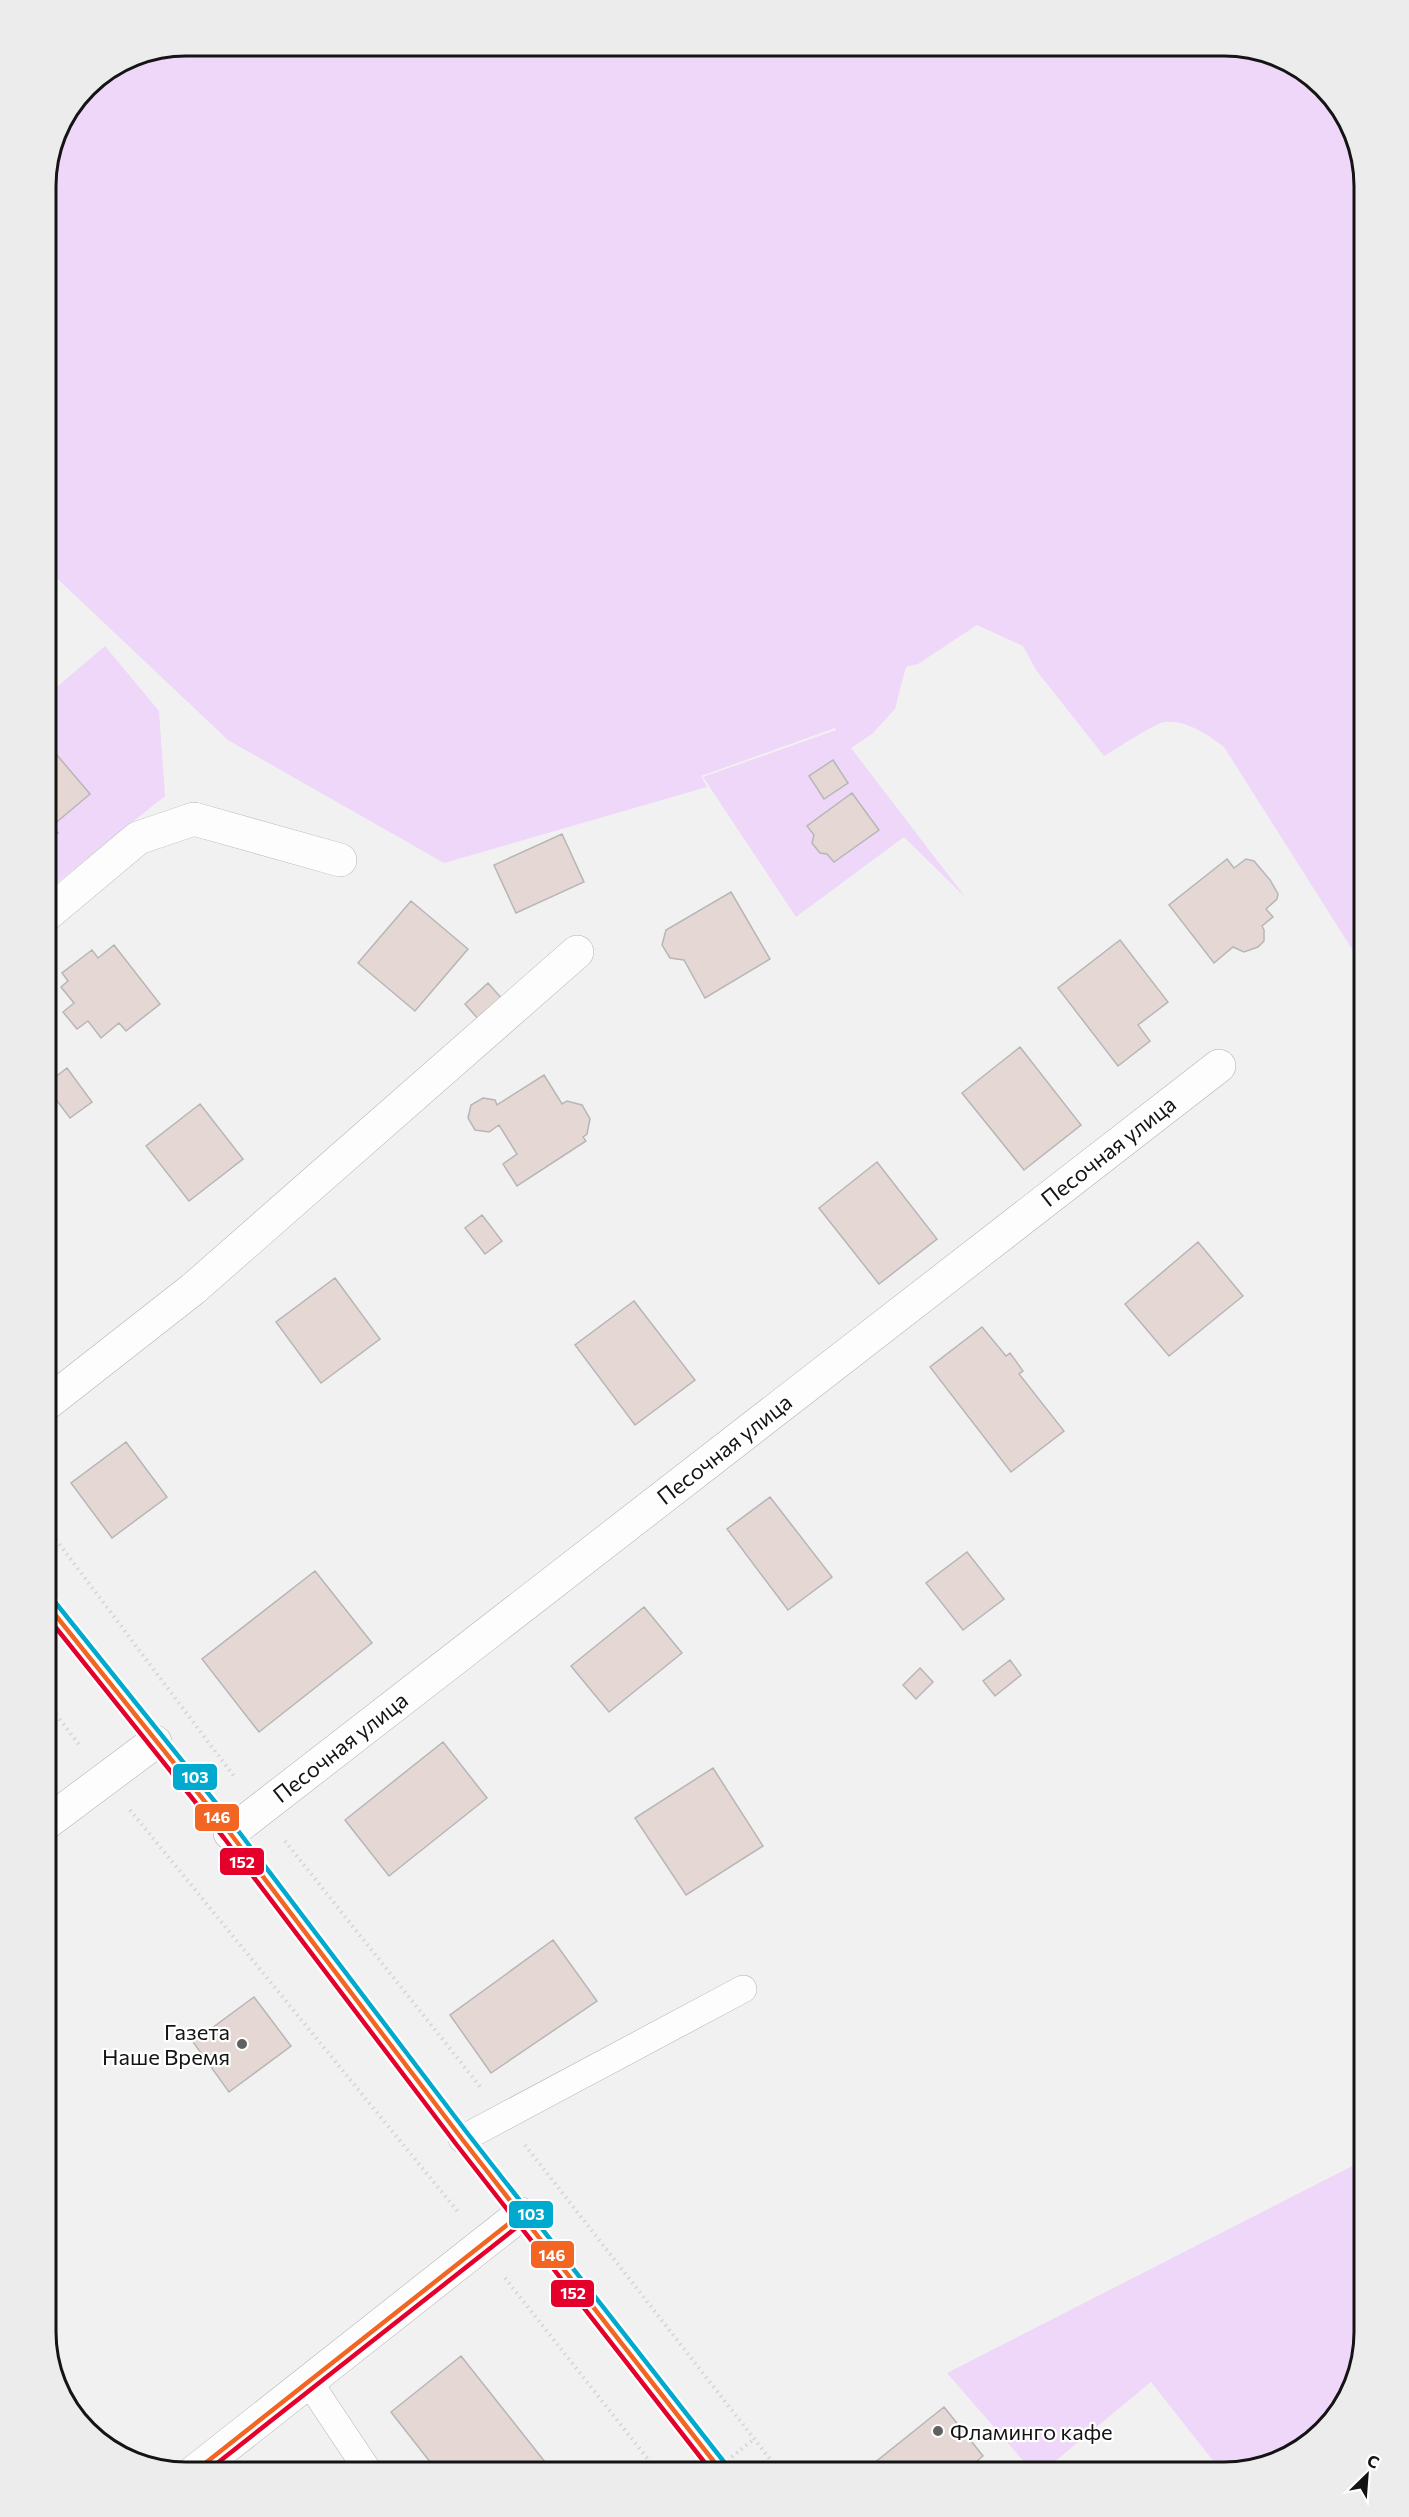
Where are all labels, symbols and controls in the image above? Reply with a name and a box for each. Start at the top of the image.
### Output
street label: Песочная улица [1035,1090,1181,1212]
street label: Песочная улица [651,1388,797,1510]
street label: Песочная улица [267,1686,413,1808]
line badge: 103 [172,1763,218,1791]
text: 103 [181,1767,209,1786]
line badge: 146 [194,1803,240,1832]
text: 146 [204,1807,231,1826]
line badge: 152 [219,1847,265,1876]
text: 152 [229,1852,255,1871]
place label: Газета Наше Время [102,2018,230,2070]
marker: Газета Наше Время [235,2037,249,2051]
line badge: 103 [508,2200,554,2229]
text: 103 [517,2204,545,2223]
line badge: 146 [530,2240,575,2269]
text: 146 [539,2245,566,2264]
line badge: 152 [550,2279,595,2308]
text: 152 [560,2283,586,2302]
place label: Фламинго кафе [950,2418,1113,2445]
marker: Фламинго кафе [931,2424,945,2438]
north arrow [1337,2445,1397,2505]
text: С [1365,2450,1383,2472]

